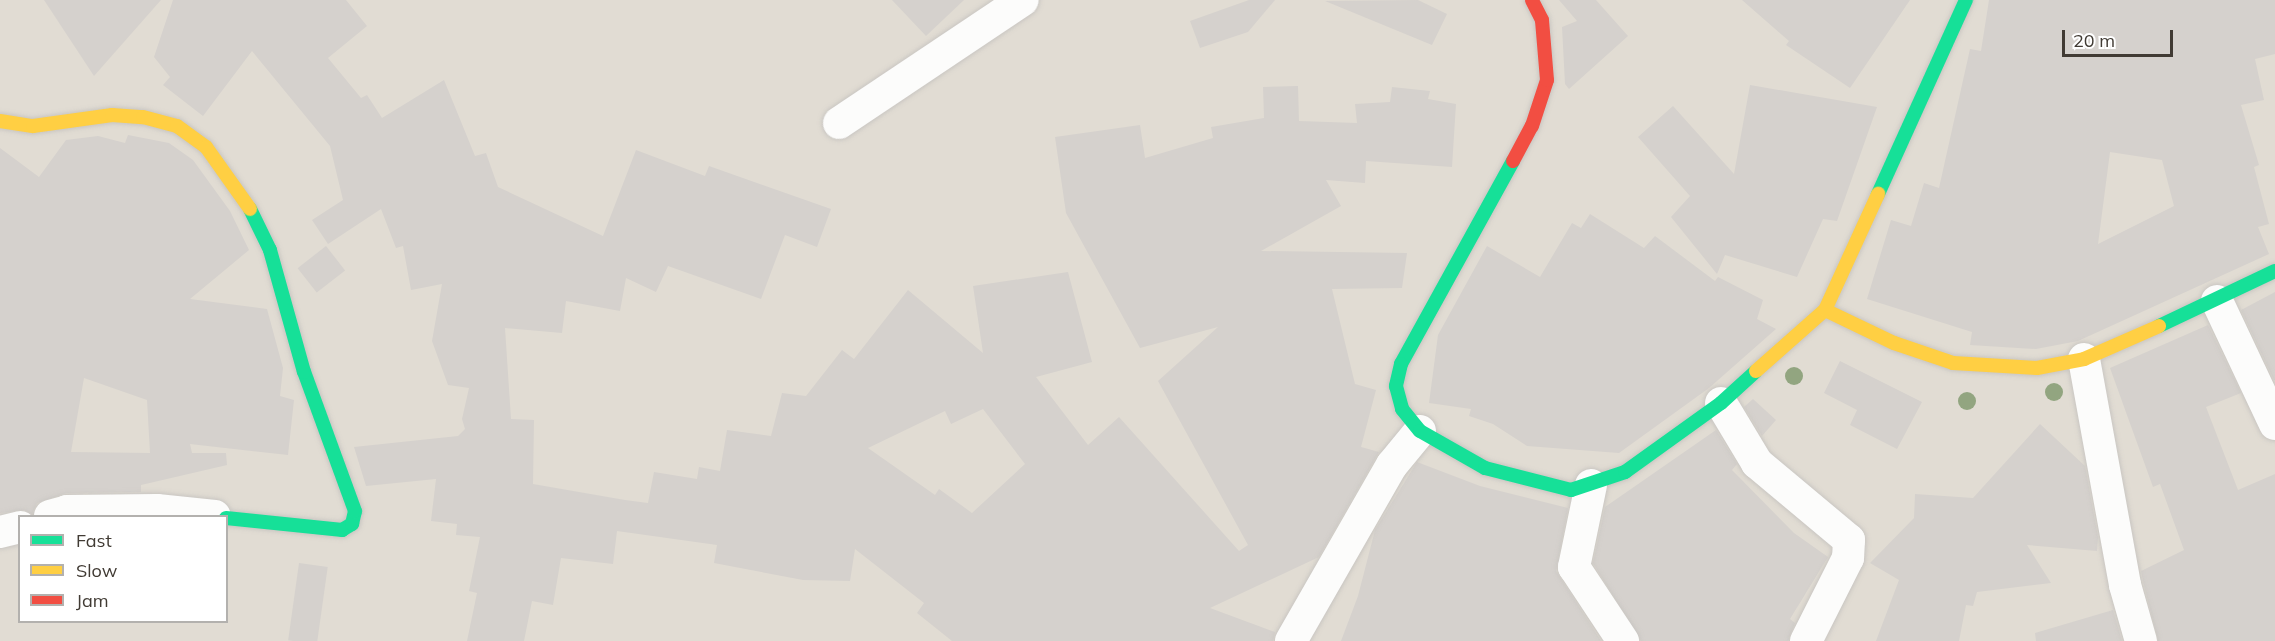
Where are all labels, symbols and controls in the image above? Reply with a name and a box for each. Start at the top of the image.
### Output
scale bar [2065,18,2176,56]
text: 20 m [2073,29,2115,52]
legend [18,515,228,623]
text: Fast [76,529,112,552]
text: Slow [76,559,117,582]
text: Jam [76,589,109,612]

